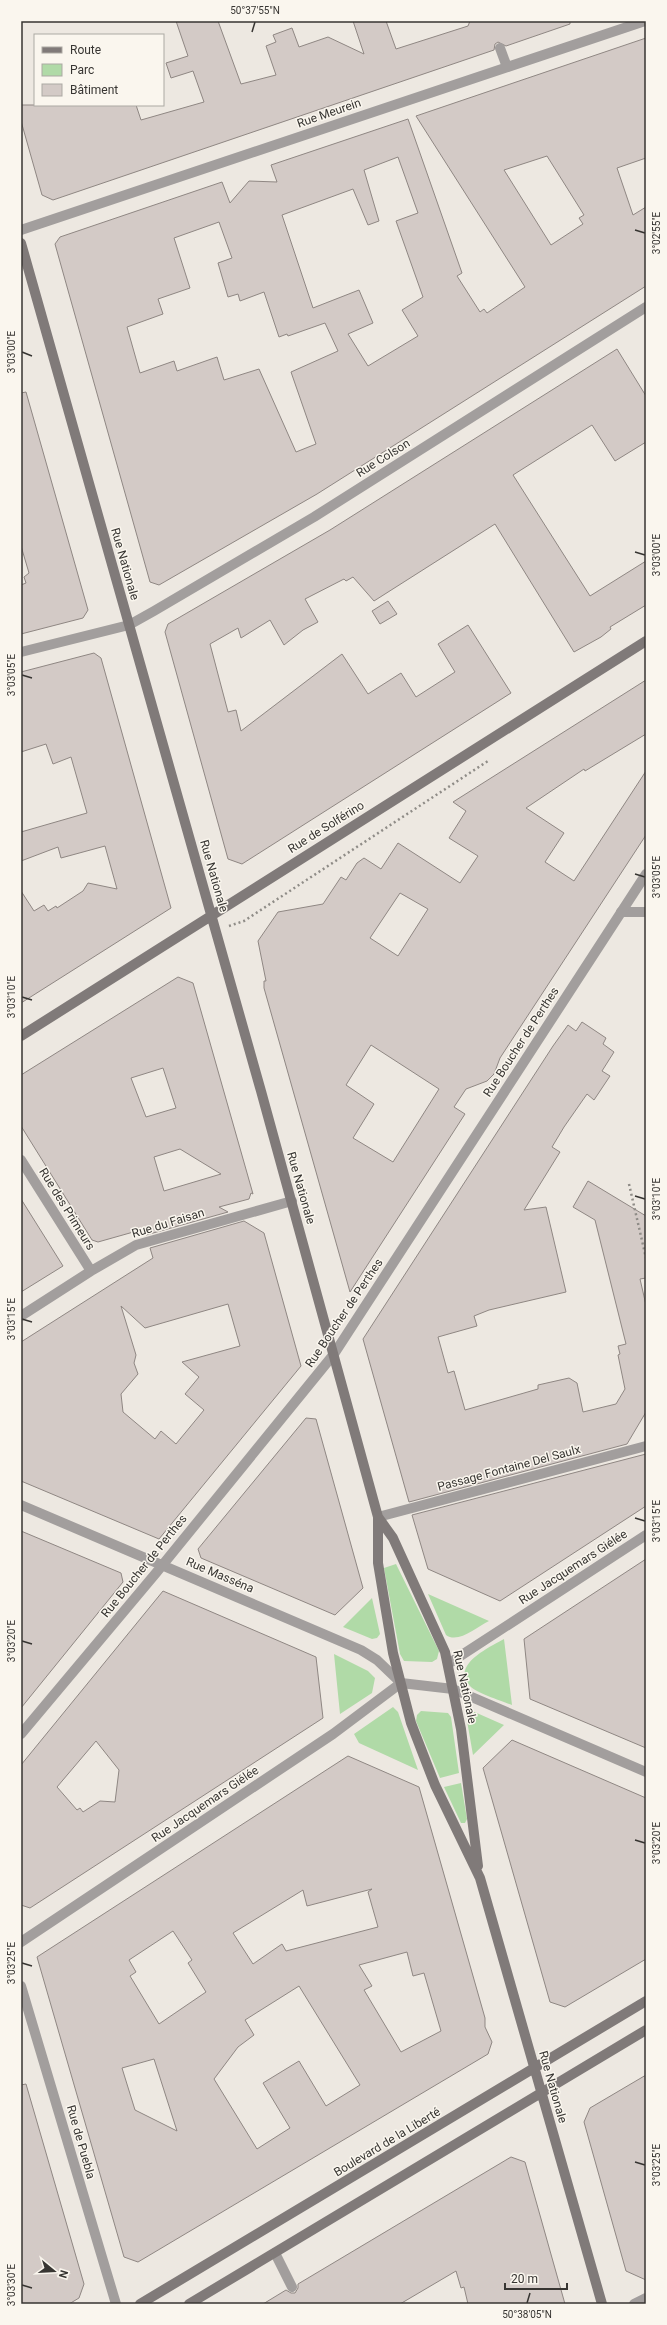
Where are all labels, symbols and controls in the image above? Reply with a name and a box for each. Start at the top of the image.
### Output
text: 50°37'55"N [230,5,280,16]
legend [34,34,164,106]
text: Route [70,43,101,57]
text: Parc [70,63,94,77]
text: Bâtiment [70,83,118,97]
street label: Rue Meurein [295,96,363,130]
text: 3°02'55"E [651,211,662,254]
text: 3°03'00"E [6,330,17,373]
street label: Rue Colson [354,436,412,480]
street label: Rue Nationale [108,526,142,602]
text: 3°03'00"E [651,533,662,576]
text: 3°03'05"E [6,653,17,696]
street label: Rue de Solférino [285,798,367,856]
street label: Rue Nationale [197,838,231,914]
text: 3°03'05"E [651,855,662,898]
text: 3°03'10"E [6,975,17,1018]
street label: Rue Boucher de Perthes [480,985,562,1099]
street label: Rue Nationale [284,1150,318,1226]
street label: Rue des Primeurs [36,1165,98,1253]
text: 3°03'10"E [651,1177,662,1220]
street label: Rue du Faisan [130,1205,206,1241]
street label: Rue Boucher de Perthes [302,1256,386,1370]
text: 3°03'15"E [6,1297,17,1340]
street label: Passage Fontaine Del Saulx [436,1442,582,1494]
text: 3°03'15"E [651,1499,662,1542]
street label: Rue Boucher de Perthes [98,1512,190,1620]
street label: Rue Jacquemars Giélée [516,1527,630,1607]
street label: Rue Masséna [184,1554,256,1596]
text: 3°03'20"E [6,1619,17,1662]
street label: Rue Nationale [450,1649,480,1725]
street label: Rue Jacquemars Giélée [149,1763,261,1845]
text: 3°03'20"E [651,1821,662,1864]
text: 3°03'25"E [6,1941,17,1984]
street label: Rue Nationale [536,2049,570,2125]
street label: Rue de Puebla [64,2103,98,2181]
street label: Boulevard de la Liberté [331,2105,443,2179]
text: 3°03'25"E [651,2143,662,2186]
north arrow [34,2251,74,2291]
text: 3°03'30"E [6,2263,17,2306]
scale bar [505,2265,567,2291]
text: N [56,2268,70,2280]
text: 20 m [511,2272,538,2286]
text: 50°38'05"N [502,2309,552,2320]

